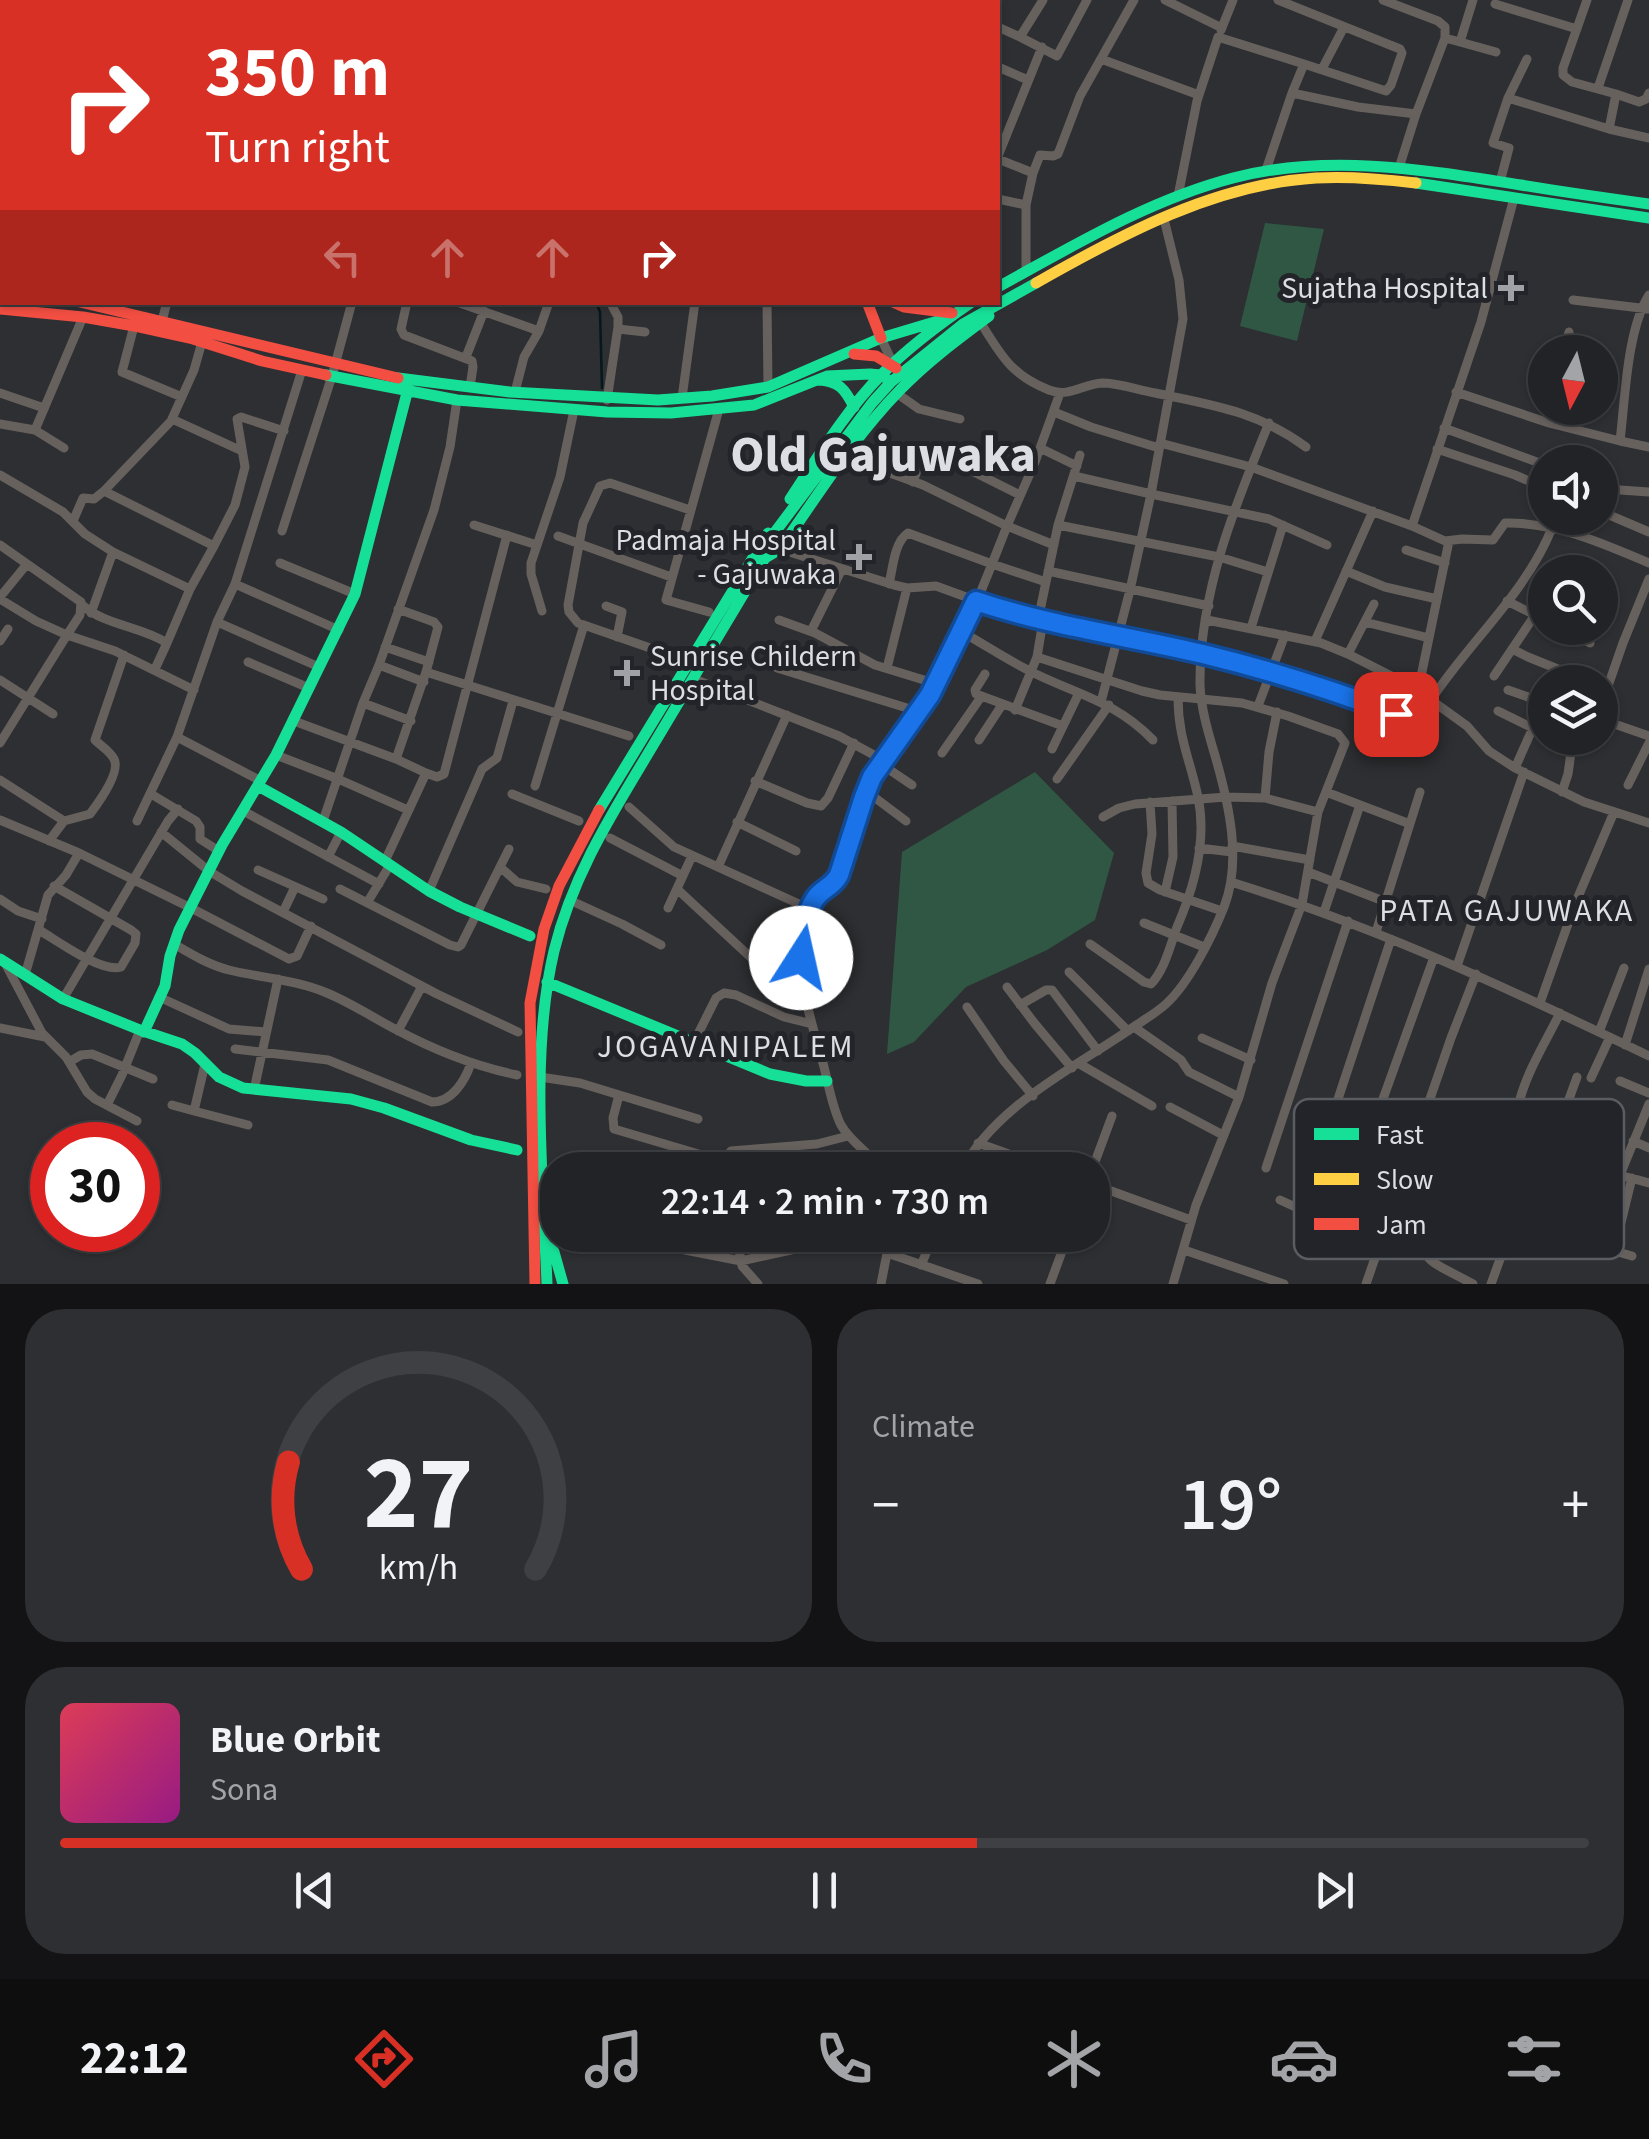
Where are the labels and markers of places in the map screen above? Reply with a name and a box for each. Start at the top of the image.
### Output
place label: Sujatha Hospital [1281,267,1488,310]
marker: Sujatha Hospital [1498,275,1524,301]
place label: Padmaja Hospital - Gajuwaka [615,519,836,596]
marker: Padmaja Hospital - Gajuwaka [846,544,872,570]
place label: Sunrise Childern Hospital [650,635,857,712]
marker: Sunrise Childern Hospital [614,660,640,686]
pin [1354,672,1439,757]

